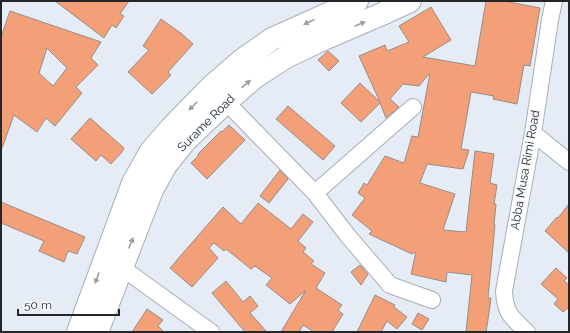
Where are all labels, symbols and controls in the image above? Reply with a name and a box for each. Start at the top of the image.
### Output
one-way arrow [303,19,314,25]
one-way arrow [355,20,367,26]
one-way arrow [241,80,251,89]
street label: Surame Road [175,92,237,154]
one-way arrow [188,101,198,111]
street label: Abba Musa Rimi Road [508,109,542,231]
one-way arrow [128,237,134,249]
one-way arrow [94,272,100,284]
scale bar [18,291,119,317]
text: 50 m [24,298,52,312]

